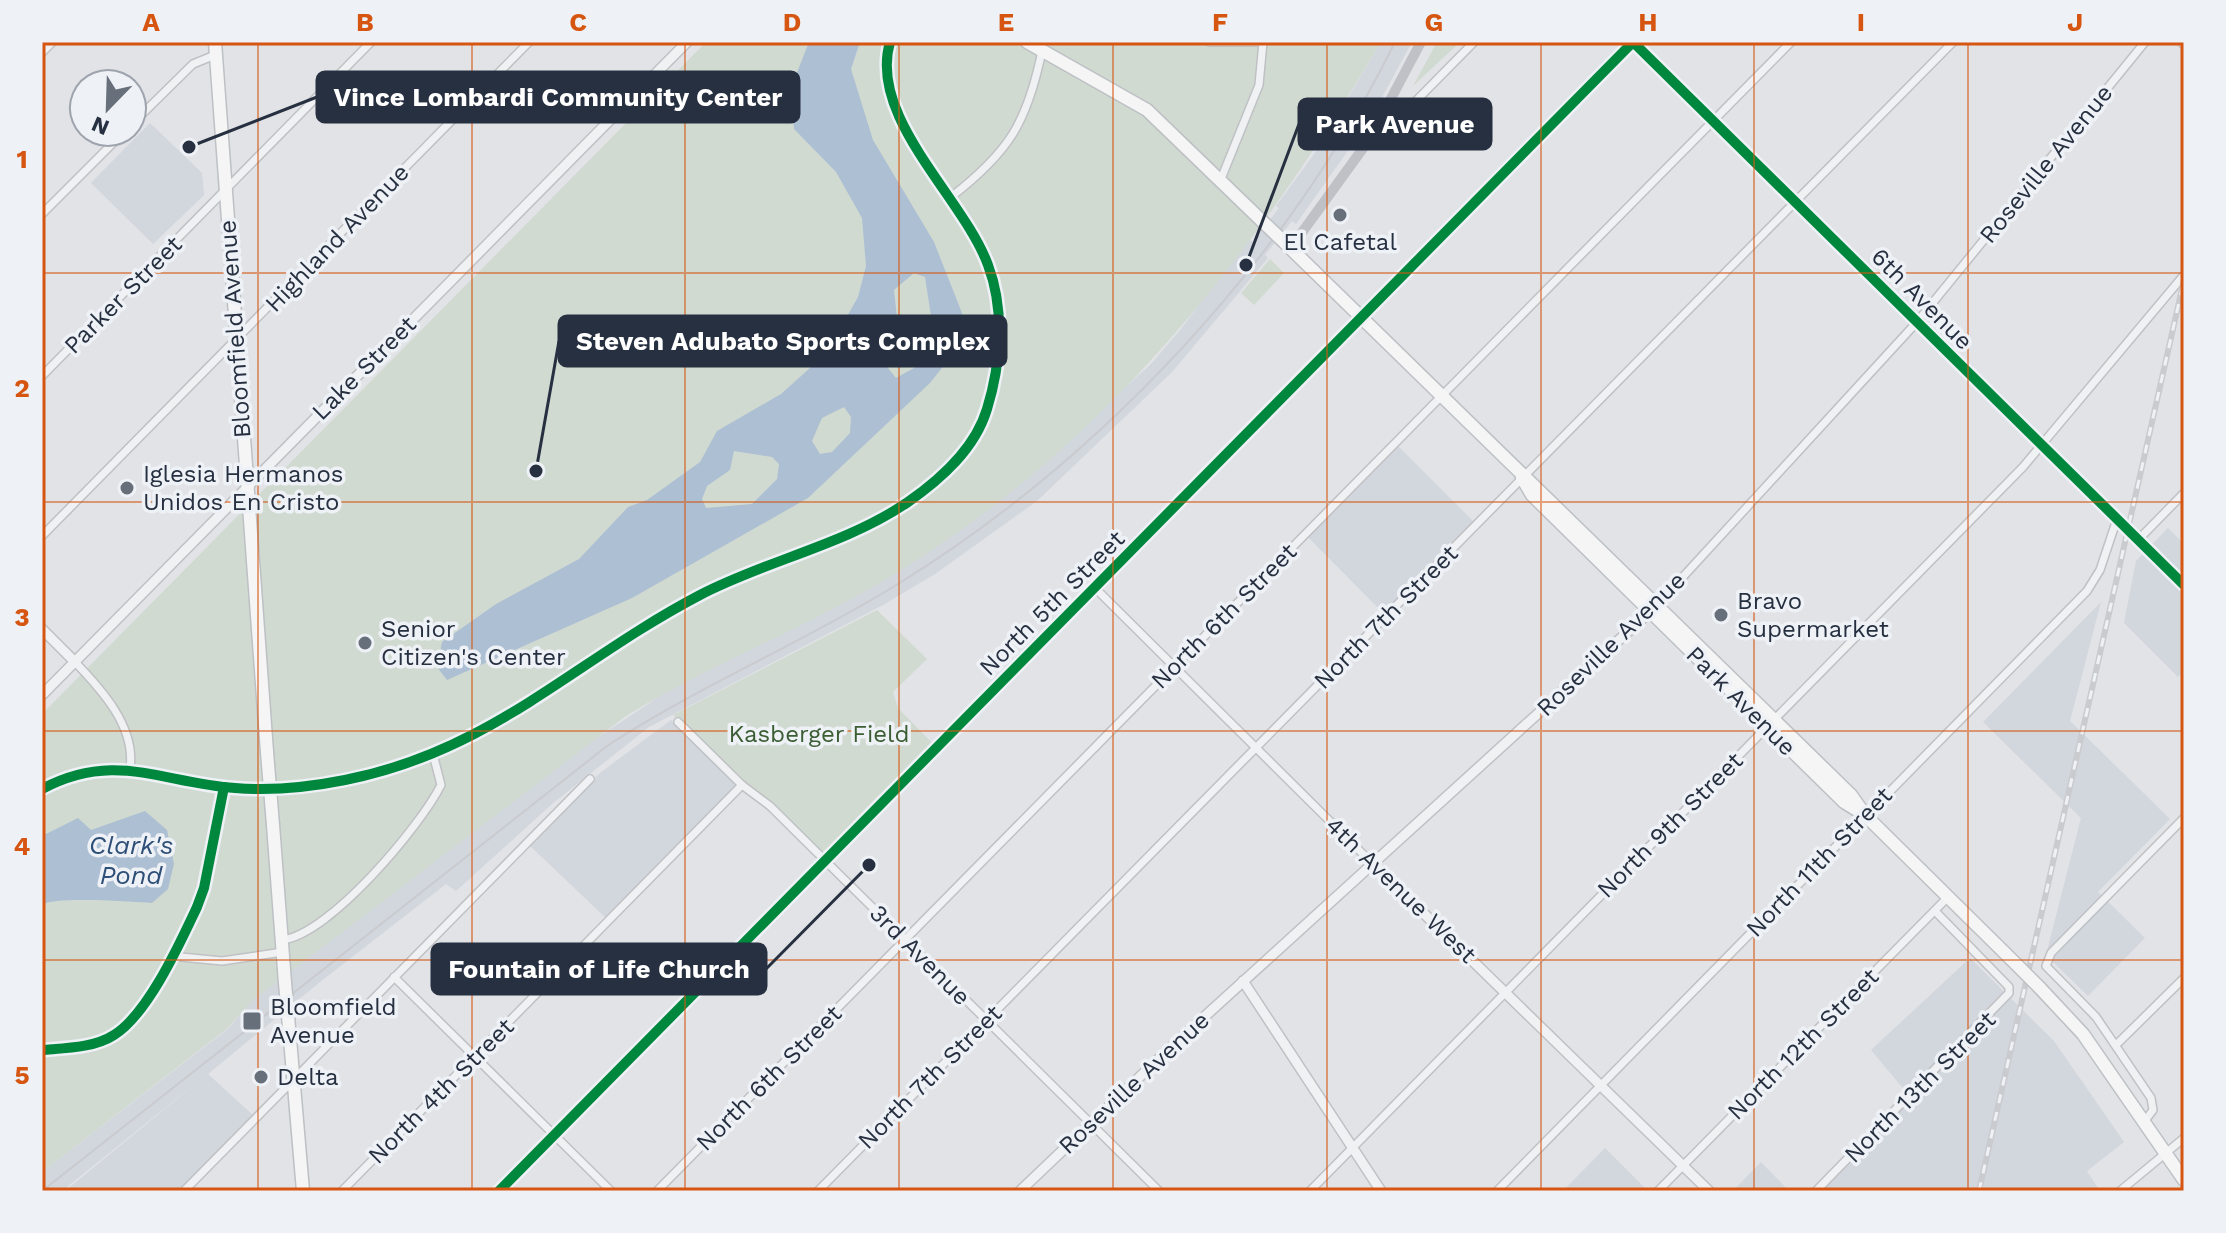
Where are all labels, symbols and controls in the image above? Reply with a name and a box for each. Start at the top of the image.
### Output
text: A [142,7,160,37]
text: B [356,7,374,37]
text: C [569,7,587,37]
text: D [783,7,801,37]
text: E [998,7,1014,37]
text: F [1212,7,1228,37]
text: G [1425,7,1443,37]
text: H [1638,7,1658,37]
text: I [1857,7,1865,37]
text: J [2067,7,2083,37]
north arrow [68,68,148,148]
callout: Vince Lombardi Community Center [317,72,799,122]
street label: Roseville Avenue [1974,79,2118,249]
text: Vince Lombardi Community Center [333,82,783,112]
callout: Park Avenue [1299,99,1491,149]
text: Park Avenue [1315,109,1475,139]
text: N [88,111,113,141]
text: 1 [16,144,28,174]
street label: Highland Avenue [259,158,415,318]
marker: El Cafetal [1331,206,1349,224]
street label: Bloomfield Avenue [213,219,257,439]
place label: El Cafetal [1283,228,1397,256]
street label: Parker Street [58,230,188,360]
street label: 6th Avenue [1866,243,1978,355]
street label: Lake Street [306,310,422,426]
callout: Steven Adubato Sports Complex [559,316,1006,366]
text: Steven Adubato Sports Complex [576,326,991,356]
text: 2 [14,373,30,403]
place label: Iglesia Hermanos Unidos En Cristo [143,460,343,516]
marker: Iglesia Hermanos Unidos En Cristo [118,479,136,497]
street label: North 5th Street [974,525,1130,681]
street label: North 6th Street [1146,538,1302,694]
street label: North 7th Street [1308,539,1464,695]
street label: Roseville Avenue [1531,566,1691,722]
place label: Bravo Supermarket [1737,587,1889,643]
text: 3 [14,602,30,632]
marker: Bravo Supermarket [1712,606,1730,624]
place label: Senior Citizen's Center [381,615,566,671]
marker: Senior Citizen's Center [356,634,374,652]
street label: Park Avenue [1680,640,1802,762]
park label: Kasberger Field [728,720,910,748]
street label: North 9th Street [1591,746,1749,904]
street label: North 11th Street [1740,781,1898,943]
street label: 4th Avenue West [1320,811,1482,969]
water label: Clark's Pond [89,830,173,890]
text: 4 [14,831,31,861]
street label: 3rd Avenue [864,899,976,1011]
callout: Fountain of Life Church [432,944,766,994]
text: Fountain of Life Church [448,954,750,984]
street label: North 12th Street [1722,963,1884,1125]
place label: Bloomfield Avenue [270,993,397,1049]
street label: North 7th Street [852,999,1008,1155]
street label: North 6th Street [691,1000,847,1156]
street label: Roseville Avenue [1053,1006,1215,1160]
street label: North 13th Street [1839,1006,2001,1168]
marker: Bloomfield Avenue [241,1010,263,1032]
street label: North 4th Street [363,1013,519,1169]
text: 5 [14,1060,30,1090]
place label: Delta [277,1063,339,1091]
marker: Delta [252,1068,270,1086]

